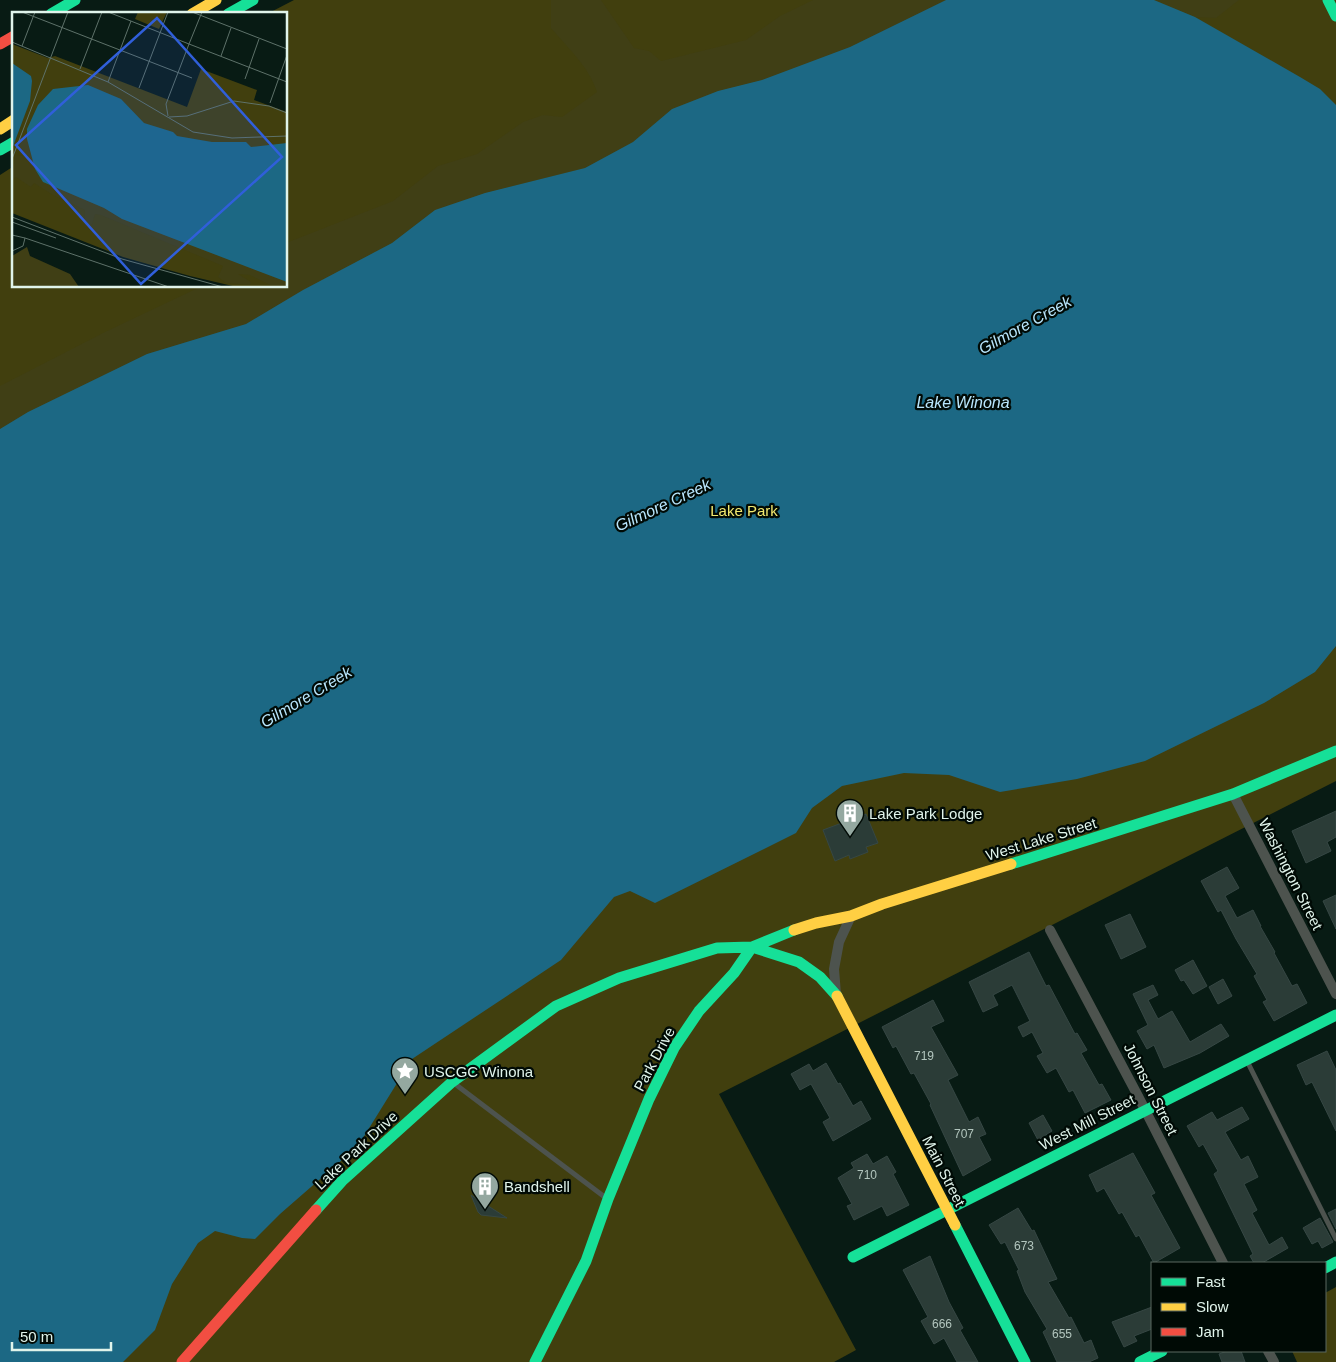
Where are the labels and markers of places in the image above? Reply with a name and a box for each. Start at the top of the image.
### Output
building icon: Lake Park Lodge [835,798,865,837]
place label: Lake Park Lodge [869,805,982,822]
place icon: USCGC Winona [390,1056,420,1095]
place label: USCGC Winona [424,1063,534,1080]
building icon: Bandshell [470,1171,500,1210]
place label: Bandshell [504,1178,570,1195]

